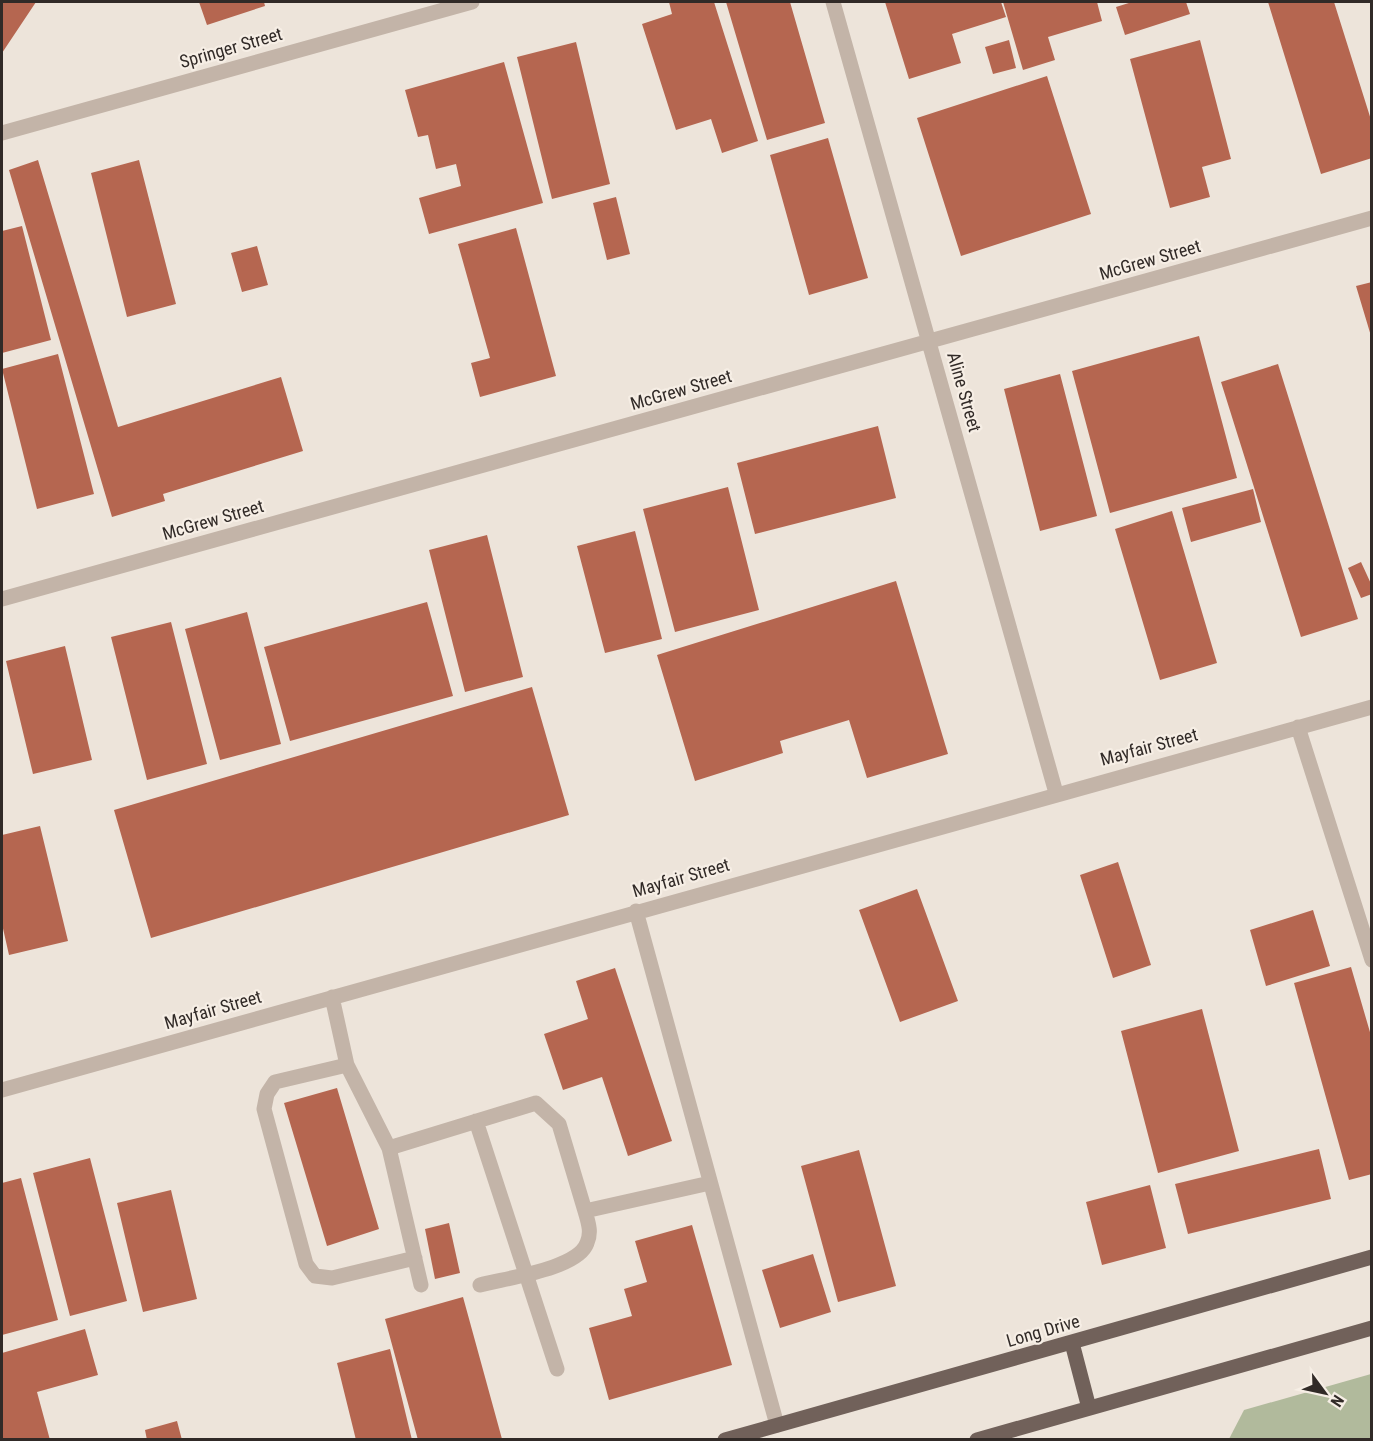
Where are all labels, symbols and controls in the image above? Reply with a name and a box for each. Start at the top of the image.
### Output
street label: Springer Street [177,23,285,72]
street label: McGrew Street [1097,235,1203,284]
street label: Aline Street [943,350,986,434]
street label: McGrew Street [628,365,734,414]
street label: McGrew Street [160,495,266,544]
street label: Mayfair Street [1098,723,1200,770]
street label: Mayfair Street [630,854,732,901]
street label: Mayfair Street [162,986,264,1033]
street label: Long Drive [1004,1310,1082,1351]
north arrow [1295,1363,1355,1423]
text: N [1327,1392,1348,1410]

